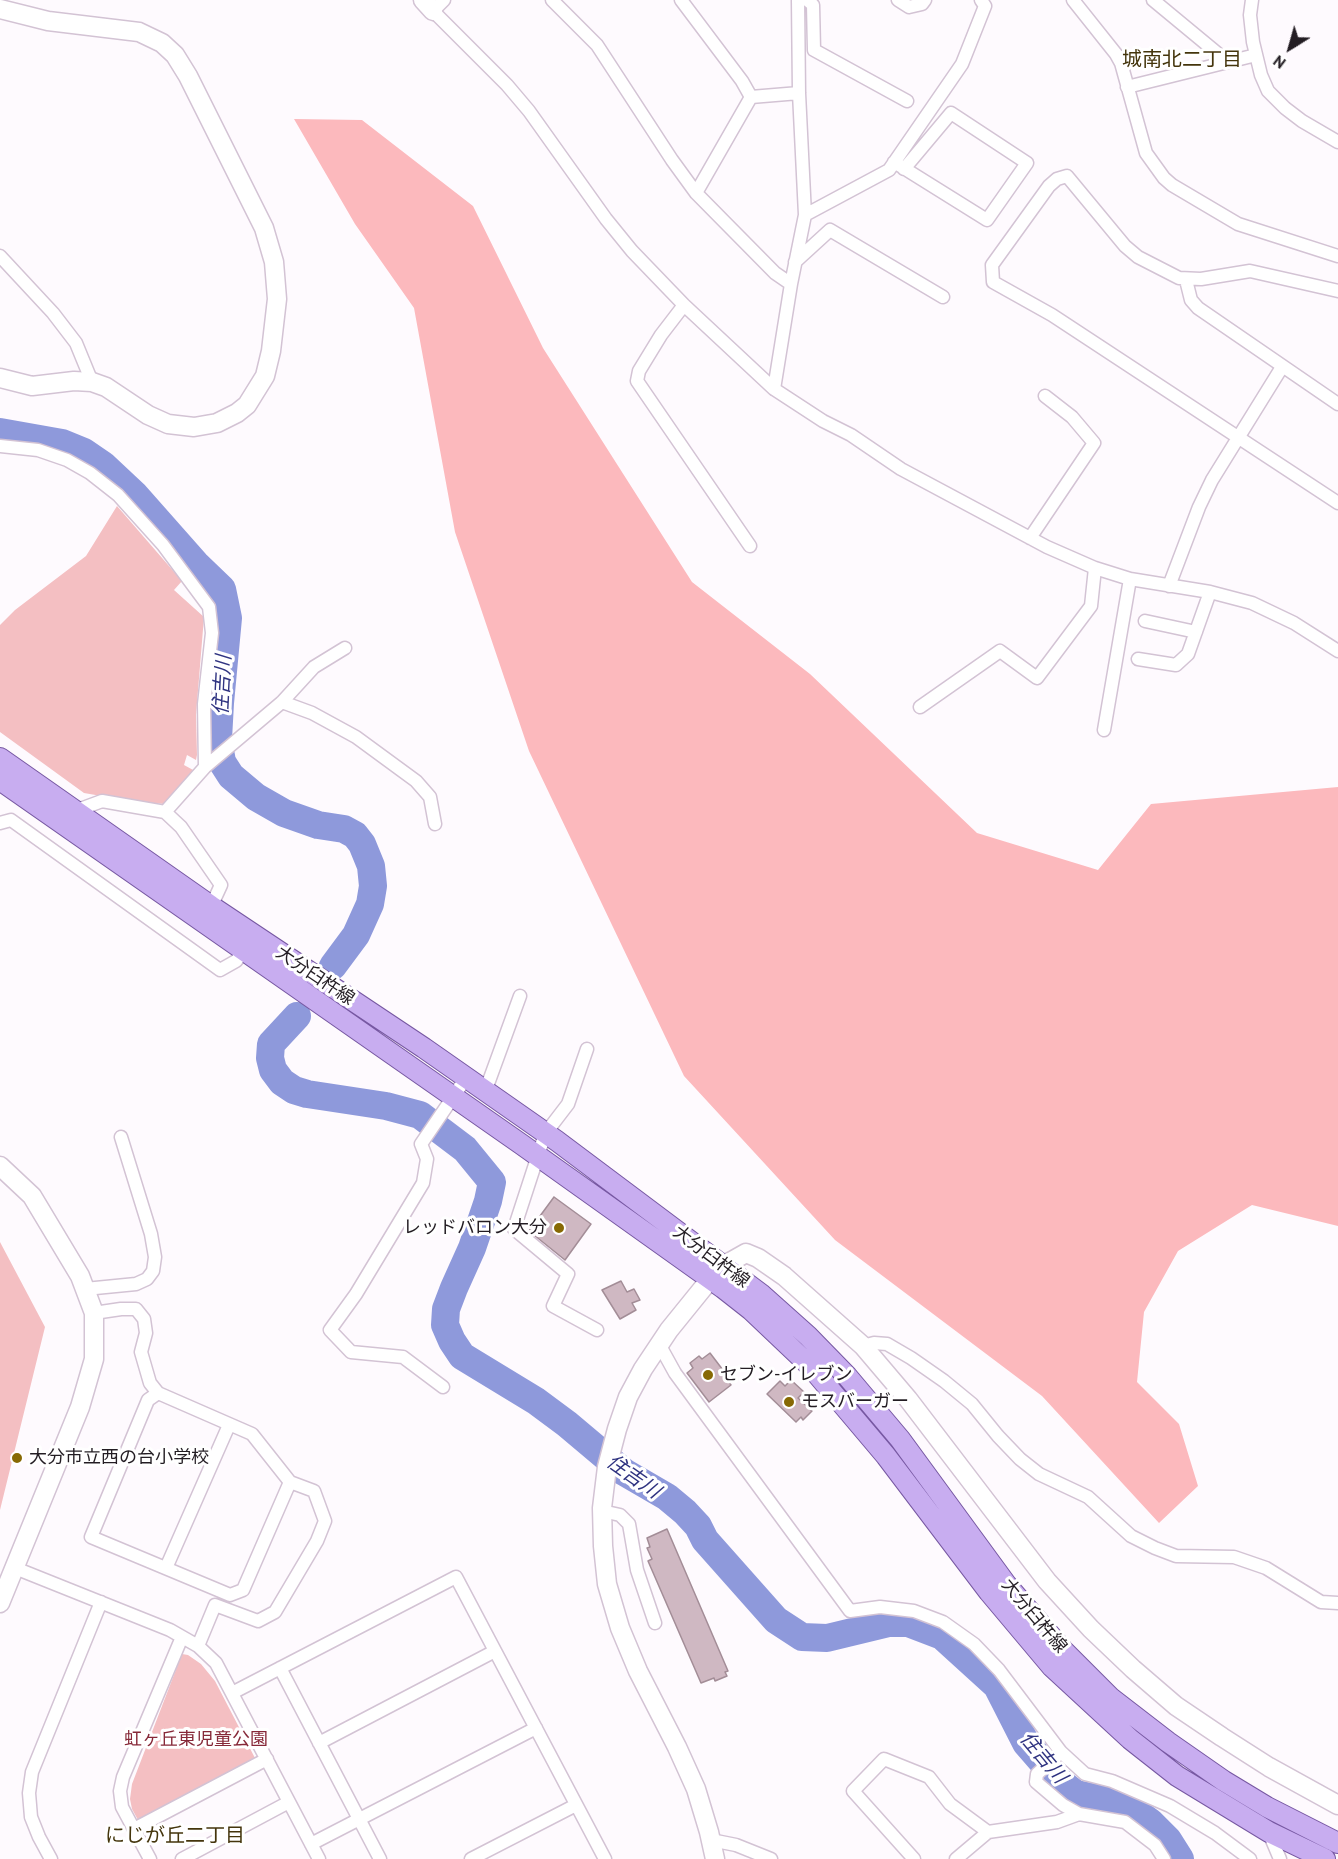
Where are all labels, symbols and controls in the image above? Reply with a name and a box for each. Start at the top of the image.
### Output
north arrow [1260,18,1320,78]
district label: 城南北二丁目 [1122,48,1242,72]
text: N [1269,51,1289,74]
water label: 住吉川 [209,654,237,716]
street label: 大分臼杵線 [272,942,358,1010]
place label: レッドバロン大分 [403,1217,547,1239]
marker: レッドバロン大分 [552,1221,566,1235]
street label: 大分臼杵線 [669,1221,753,1293]
place label: セブン-イレブン [720,1364,852,1386]
marker: セブン-イレブン [701,1368,715,1382]
place label: モスバーガー [801,1391,909,1413]
marker: モスバーガー [782,1395,796,1409]
place label: 大分市立西の台小学校 [29,1447,209,1469]
water label: 住吉川 [602,1450,664,1504]
marker: 大分市立西の台小学校 [10,1451,24,1465]
street label: 大分臼杵線 [997,1575,1071,1657]
water label: 住吉川 [1015,1727,1071,1789]
park label: 虹ヶ丘東児童公園 [124,1729,268,1751]
district label: にじが丘二丁目 [105,1824,245,1848]

